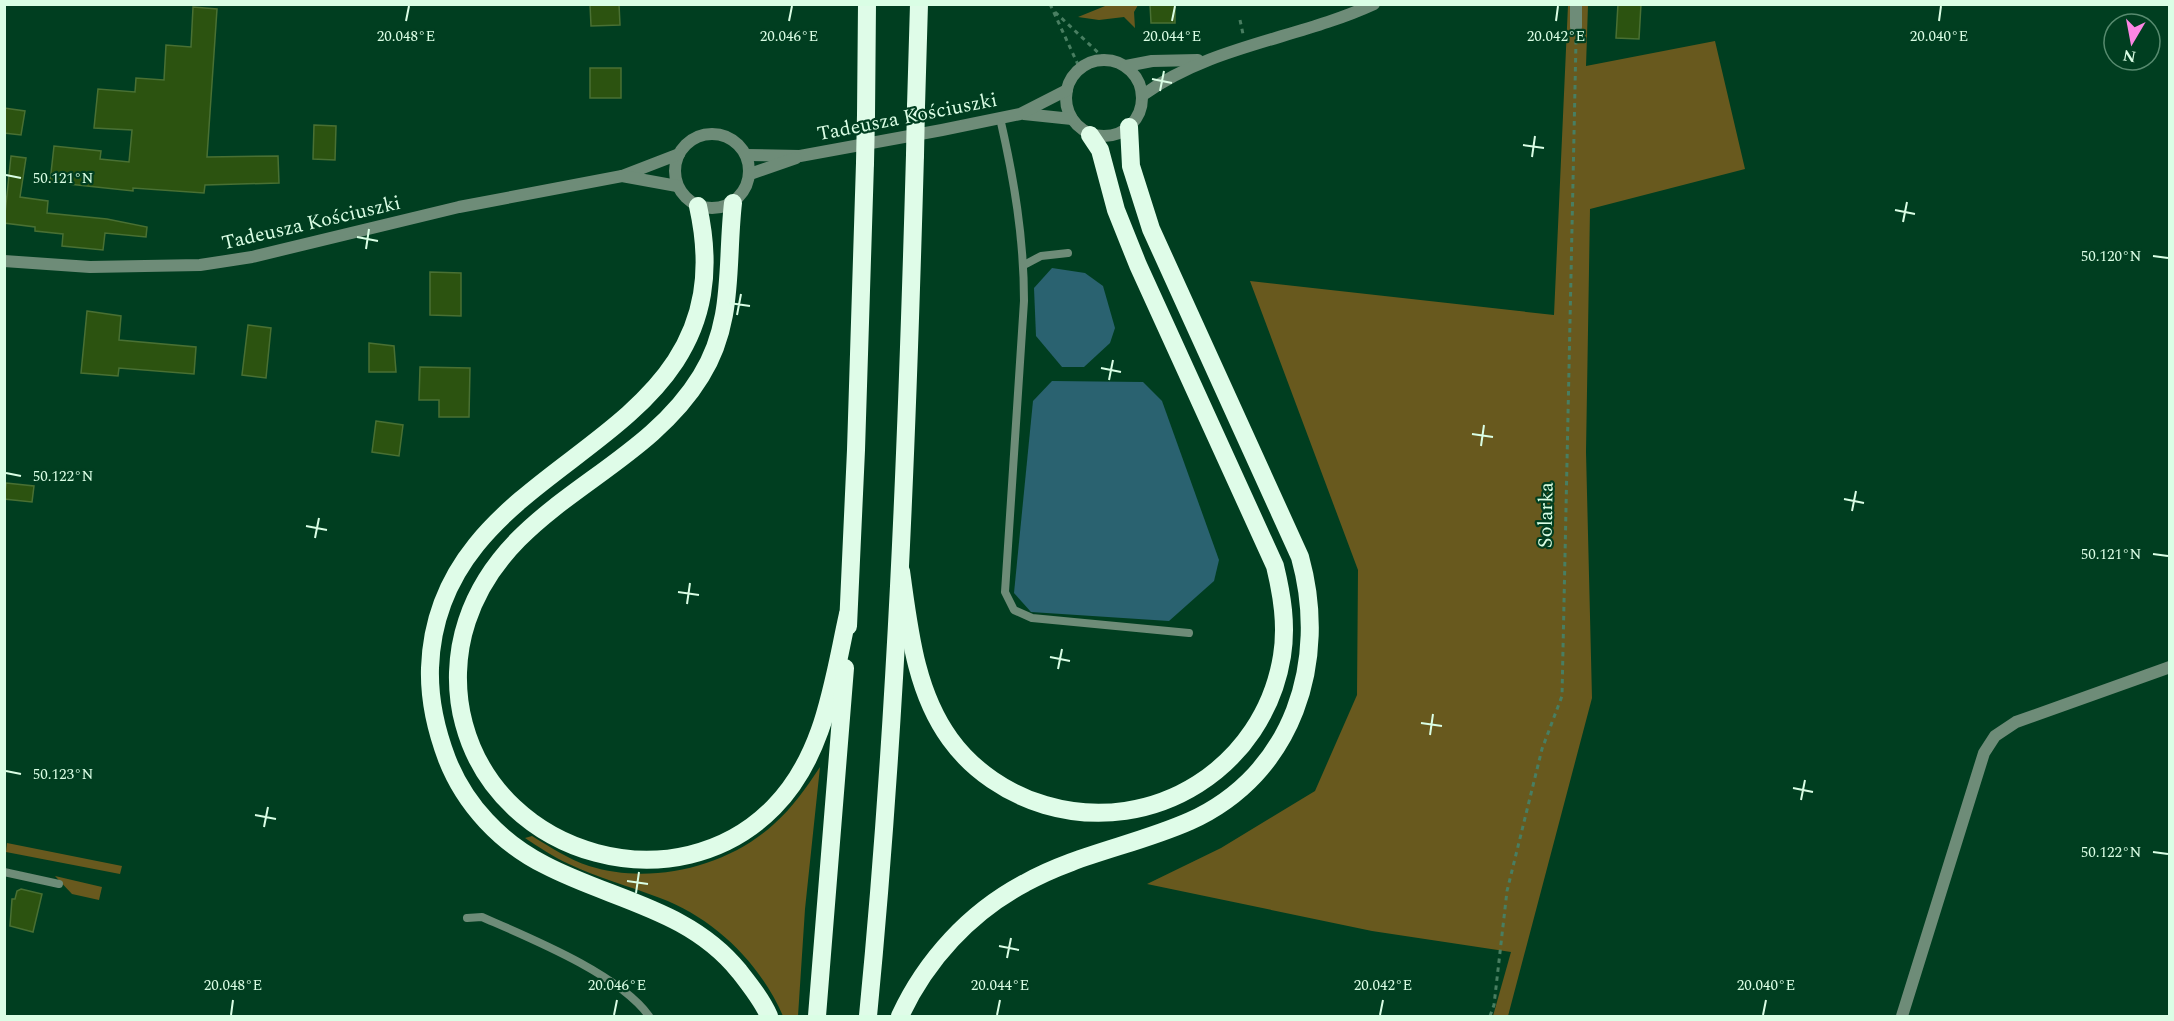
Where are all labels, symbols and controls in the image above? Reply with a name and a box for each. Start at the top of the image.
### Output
north arrow [2102,12,2162,72]
text: 20.048°E [377,25,435,48]
text: 20.046°E [760,25,818,48]
text: 20.044°E [1143,25,1201,48]
text: 20.042°E [1527,25,1585,48]
text: 20.040°E [1910,25,1968,48]
text: N [2121,43,2138,69]
street label: Tadeusza Kościuszki [815,85,1000,149]
text: 50.121°N [33,167,93,190]
street label: Tadeusza Kościuszki [219,188,404,258]
text: 50.120°N [2081,245,2141,268]
text: 50.122°N [33,465,93,488]
street label: Solarka [1530,482,1562,548]
text: 50.121°N [2081,543,2141,566]
text: 50.123°N [33,763,93,786]
text: 50.122°N [2081,841,2141,864]
text: 20.048°E [204,974,262,997]
text: 20.046°E [588,974,646,997]
text: 20.044°E [971,974,1029,997]
text: 20.042°E [1354,974,1412,997]
text: 20.040°E [1737,974,1795,997]

